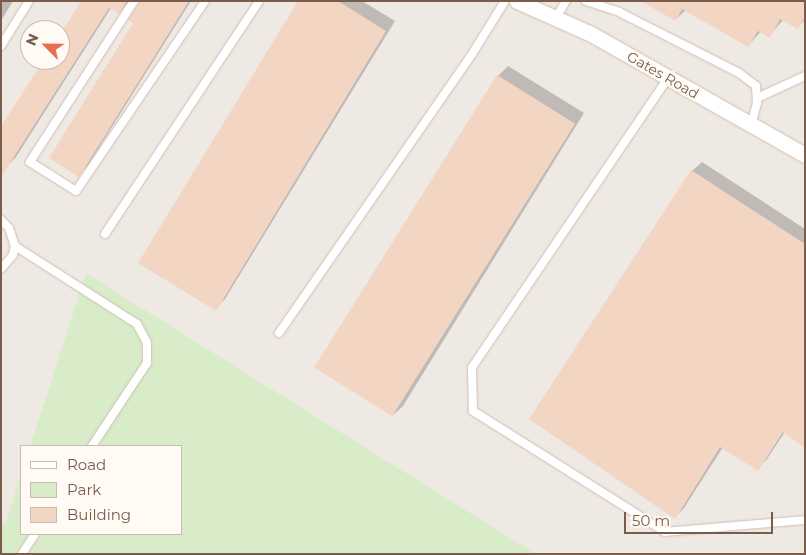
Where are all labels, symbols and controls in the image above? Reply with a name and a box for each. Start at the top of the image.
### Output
north arrow [20,20,70,70]
text: N [22,31,43,48]
street label: Gates Road [624,48,702,102]
legend [20,445,182,535]
text: Road [67,455,106,474]
text: Park [67,480,101,499]
scale bar [626,502,775,534]
text: Building [67,505,131,524]
text: 50 m [632,511,670,530]

